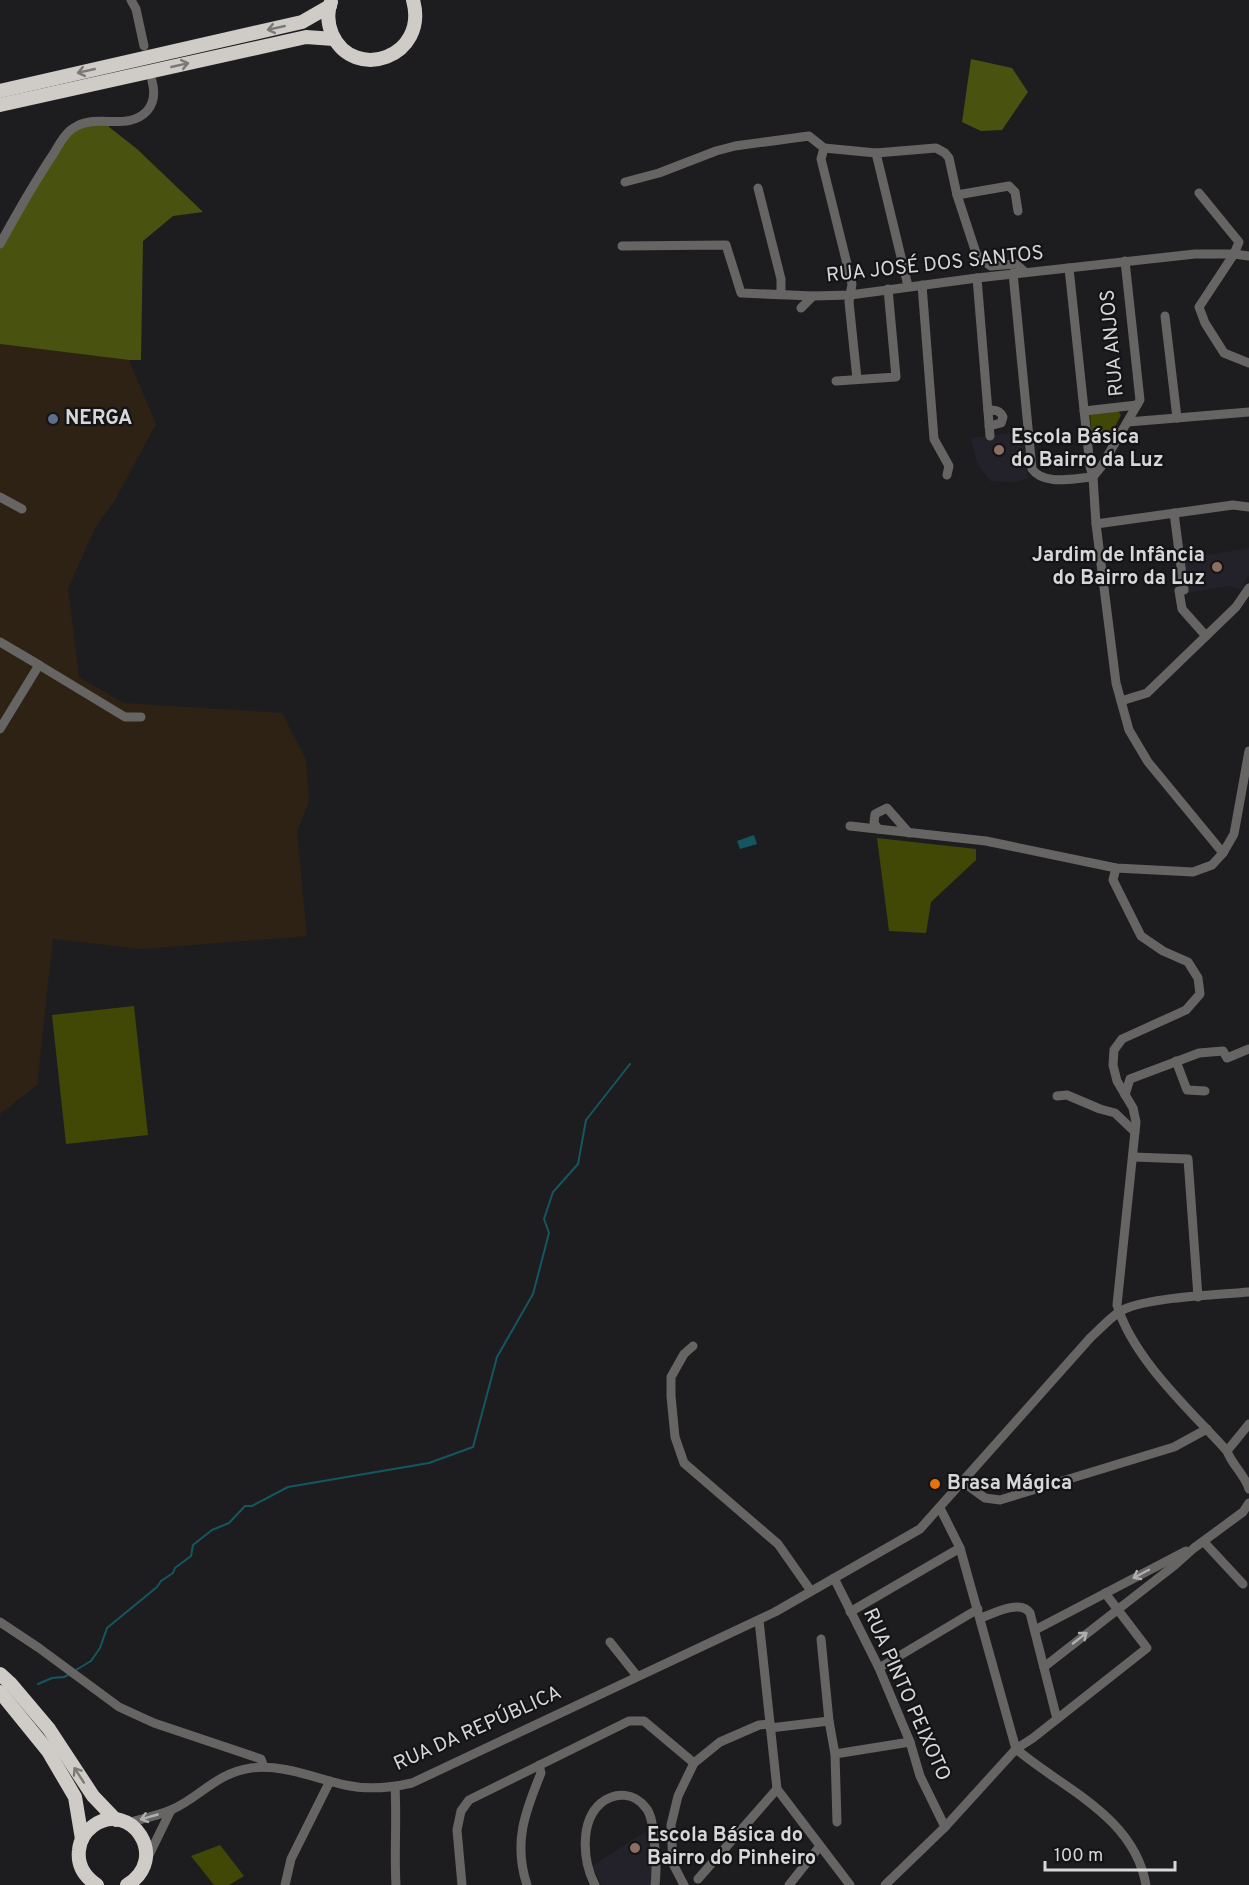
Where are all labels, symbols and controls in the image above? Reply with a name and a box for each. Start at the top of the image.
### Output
one-way arrow [267,23,286,34]
one-way arrow [170,59,189,70]
one-way arrow [77,66,96,78]
street label: RUA JOSÉ DOS SANTOS [825,239,1045,289]
street label: RUA ANJOS [1095,288,1131,398]
place label: NERGA [65,406,132,432]
marker: NERGA [46,412,60,426]
place label: Escola Básica do Bairro da Luz [1011,425,1164,474]
marker: Escola Básica do Bairro da Luz [992,443,1006,457]
place label: Jardim de Infância do Bairro da Luz [1032,543,1205,592]
marker: Jardim de Infância do Bairro da Luz [1210,560,1224,574]
place label: Brasa Mágica [947,1471,1072,1497]
marker: Brasa Mágica [928,1477,942,1491]
one-way arrow [1133,1569,1151,1580]
street label: RUA PINTO PEIXOTO [856,1605,956,1785]
one-way arrow [1072,1632,1088,1645]
street label: RUA DA REPÚBLICA [389,1678,566,1778]
one-way arrow [73,1767,85,1784]
one-way arrow [140,1811,159,1823]
place label: Escola Básica do Bairro do Pinheiro [647,1823,816,1872]
scale bar [1045,1834,1176,1872]
marker: Escola Básica do Bairro do Pinheiro [628,1841,642,1855]
text: 100 m [1054,1845,1103,1868]

